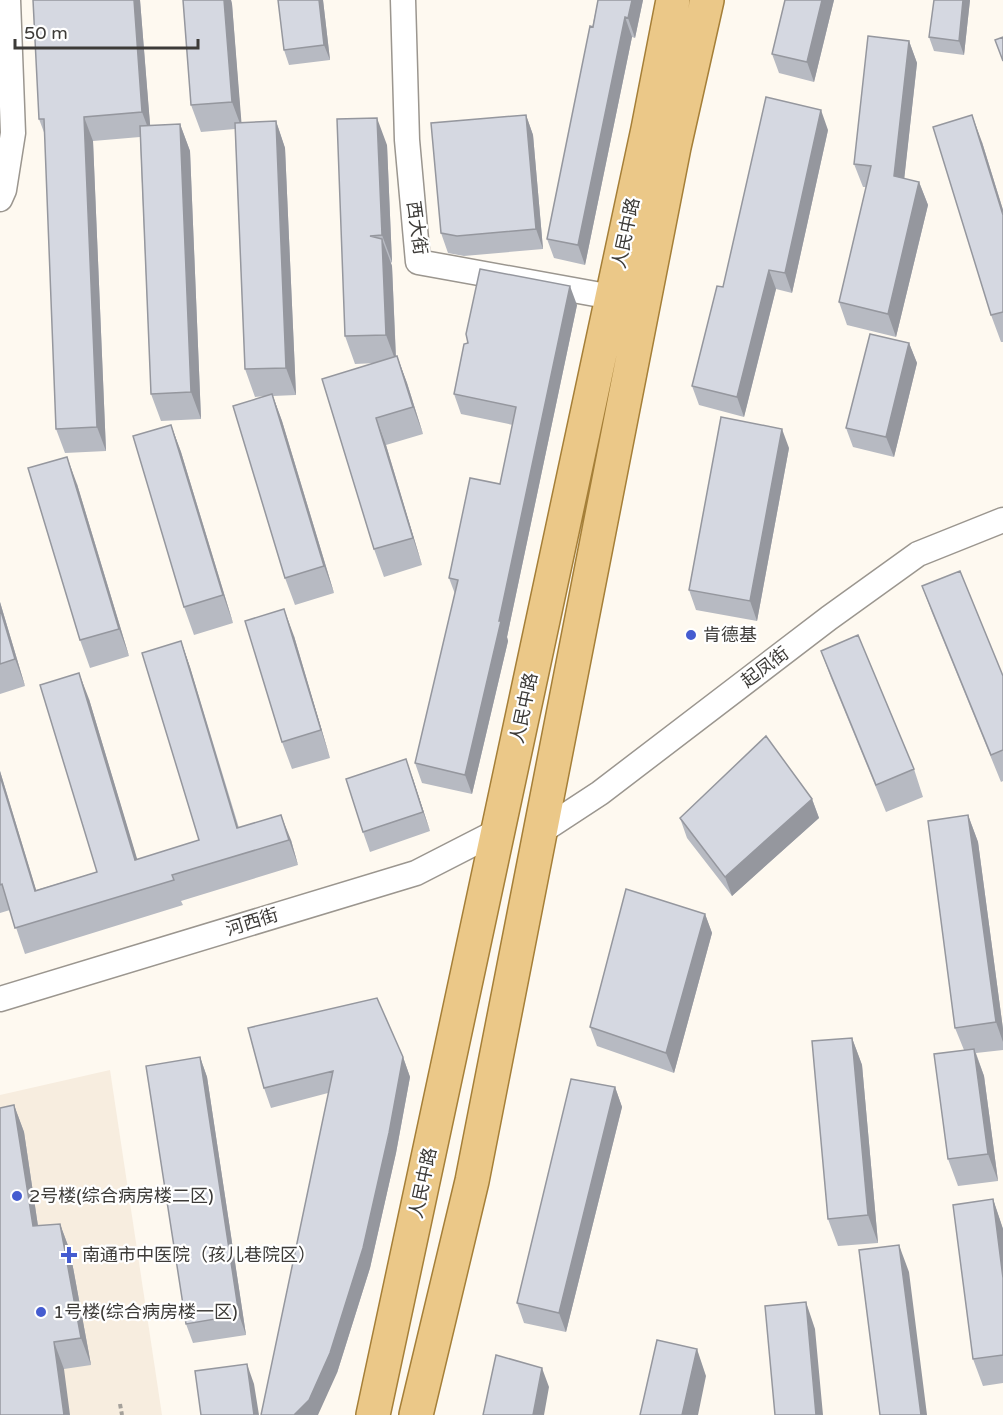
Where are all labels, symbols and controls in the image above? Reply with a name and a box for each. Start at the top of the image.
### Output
scale bar [15,12,198,50]
text: 50 m [24,22,68,44]
street label: 人民中路 [608,195,644,271]
street label: 西大街 [402,200,432,256]
place label: 肯德基 [703,624,757,646]
marker: 肯德基 [684,628,698,642]
street label: 起凤街 [737,642,793,692]
street label: 人民中路 [506,670,542,746]
street label: 河西街 [223,904,281,940]
street label: 人民中路 [405,1145,441,1221]
place label: 2号楼(综合病房楼二区) [29,1185,214,1207]
marker: 2号楼(综合病房楼二区) [10,1189,24,1203]
place label: 南通市中医院（孩儿巷院区） [82,1244,316,1266]
marker: 南通市中医院（孩儿巷院区） [60,1246,78,1264]
place label: 1号楼(综合病房楼一区) [53,1301,238,1323]
marker: 1号楼(综合病房楼一区) [34,1305,48,1319]

